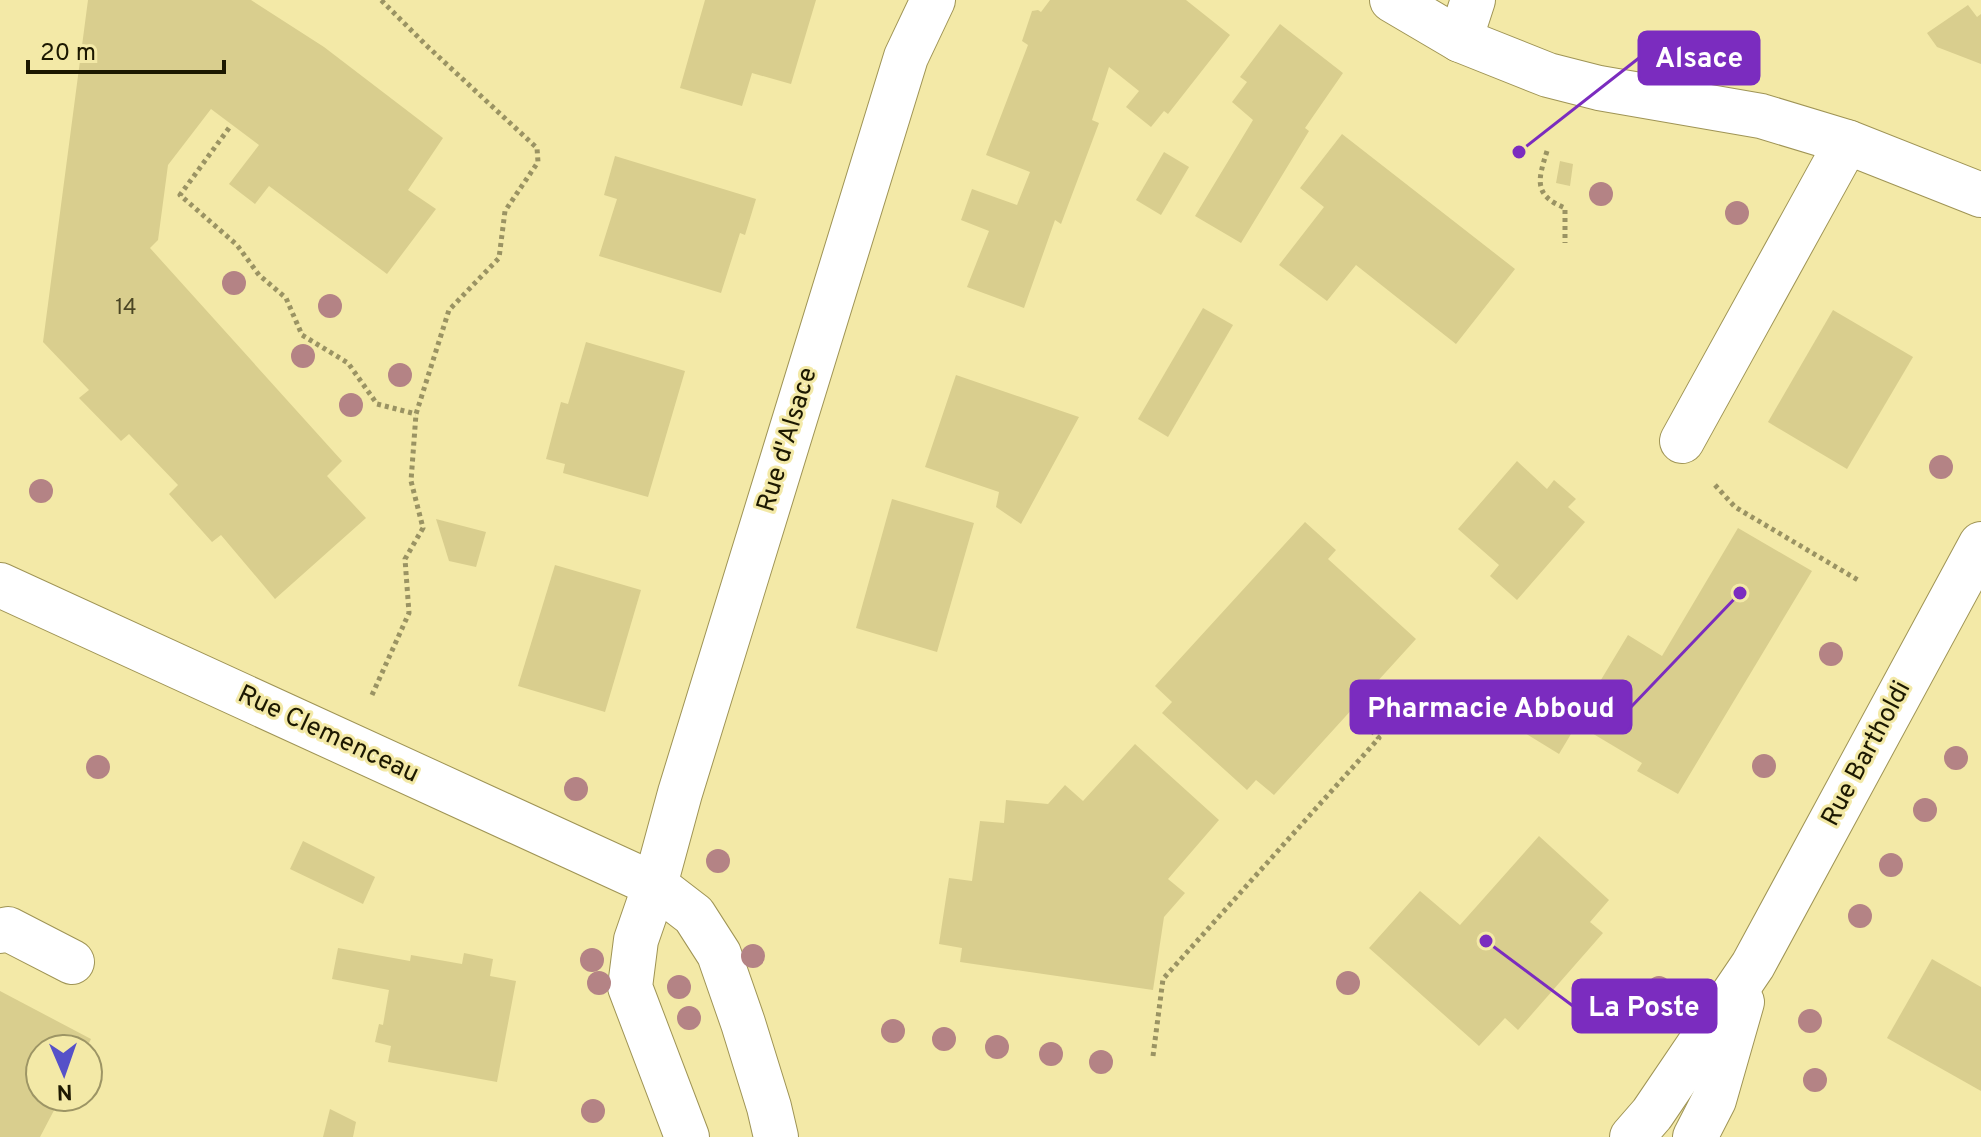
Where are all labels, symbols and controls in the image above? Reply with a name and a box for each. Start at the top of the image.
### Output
scale bar [28,24,224,74]
callout: Alsace [1639,32,1759,84]
text: 20 m [40,39,96,69]
text: Alsace [1655,42,1743,78]
house number: 14 [115,295,137,322]
street label: Rue d'Alsace [750,364,826,516]
street label: Rue Bartholdi [1815,676,1919,832]
street label: Rue Clemenceau [232,679,424,791]
callout: Pharmacie Abboud [1351,681,1631,733]
text: Pharmacie Abboud [1367,692,1615,728]
callout: La Poste [1573,980,1716,1032]
text: La Poste [1588,991,1700,1027]
north arrow [24,1033,104,1113]
text: N [56,1077,73,1104]

